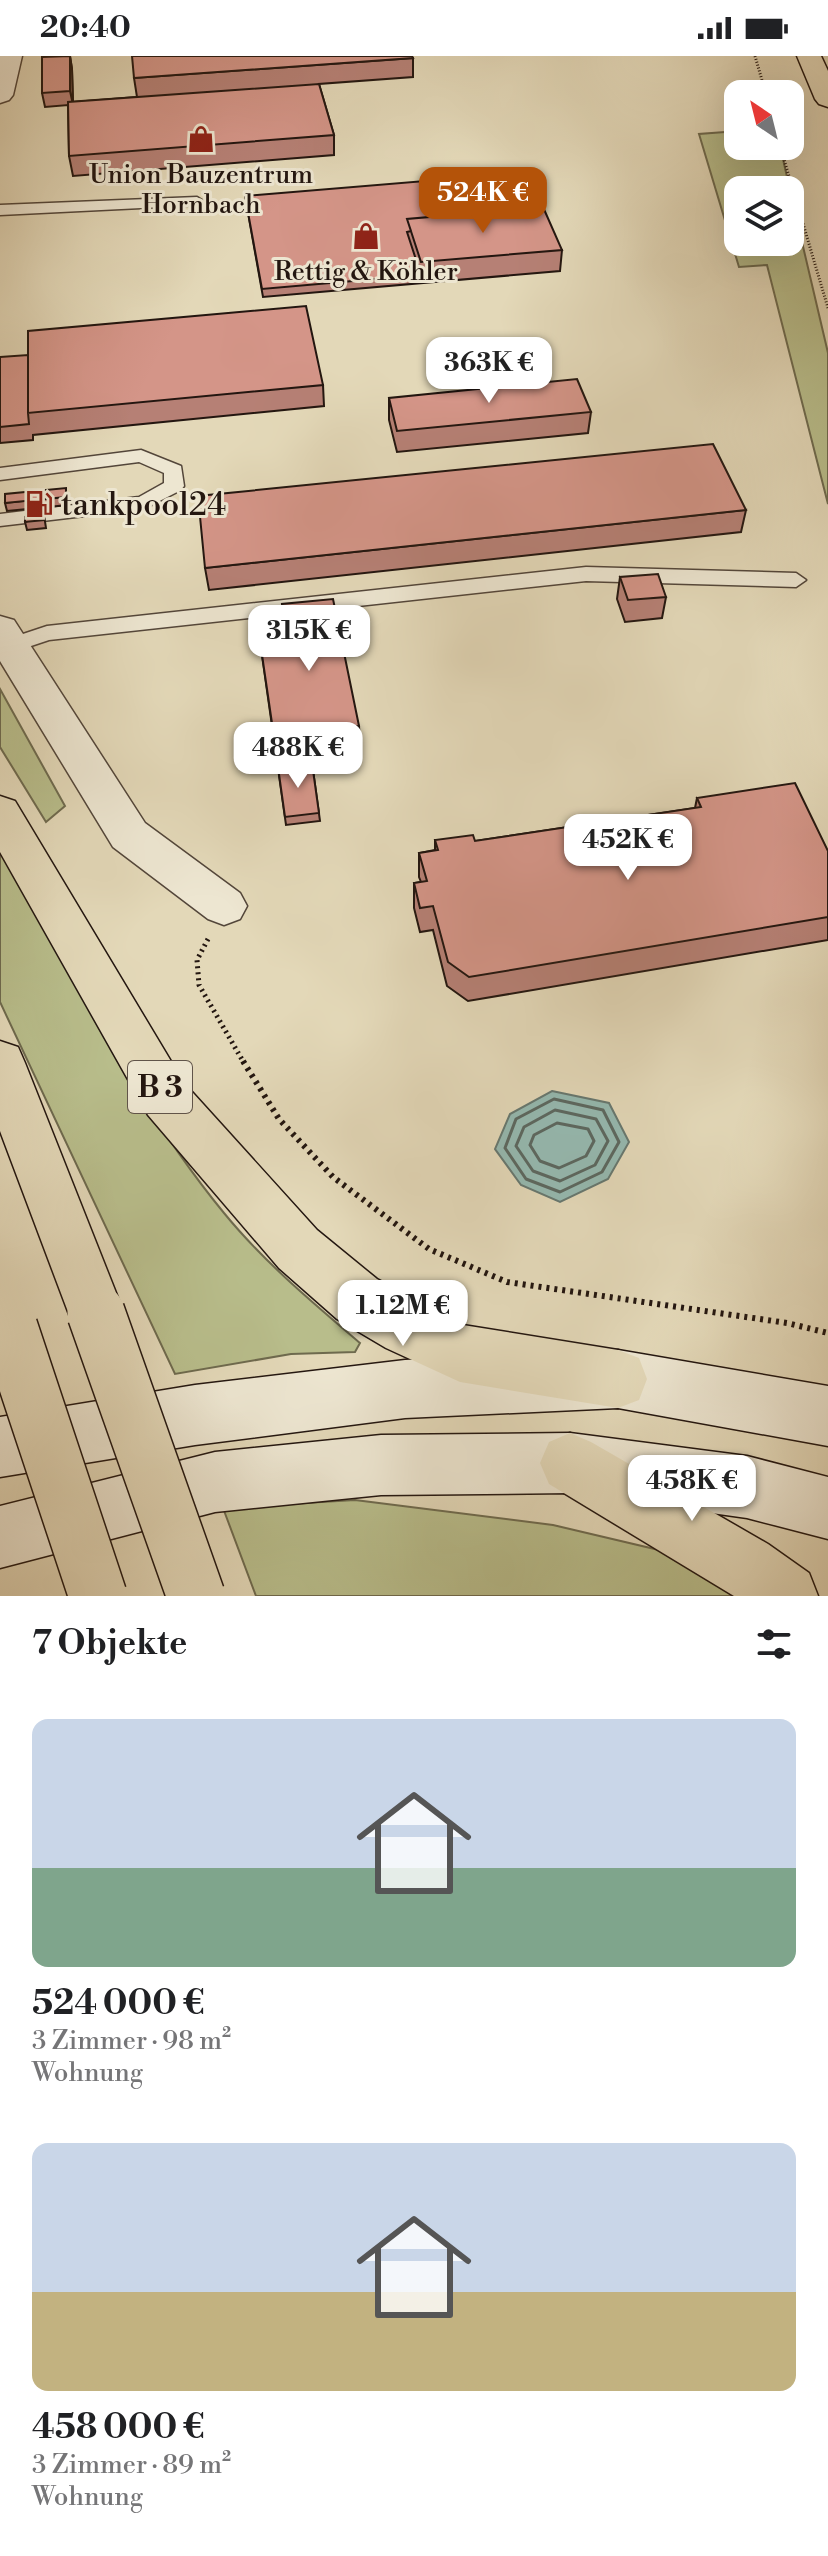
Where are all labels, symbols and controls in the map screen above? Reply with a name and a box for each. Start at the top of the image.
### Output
text: 20:40 [40,9,131,47]
north arrow [724,80,804,160]
map controls [724,80,804,256]
shop icon: Union Bauzentrum Hornbach [186,124,216,154]
place label: Union Bauzentrum Hornbach [89,159,313,221]
pin: 524K € [418,167,548,235]
button: layers [724,176,804,256]
text: 524K € [437,177,529,209]
shop icon: Rettig & Köhler [351,221,381,251]
place label: Rettig & Köhler [274,256,458,288]
pin: 363K € [424,337,554,405]
text: 363K € [444,347,534,379]
place label: tankpool24 [61,485,226,525]
fuel station icon: tankpool24 [24,489,54,519]
pin: 315K € [244,605,374,673]
text: 315K € [266,615,352,647]
pin: 488K € [233,722,363,790]
text: 488K € [252,732,344,764]
pin: 452K € [563,814,693,882]
text: 452K € [582,824,674,856]
road number: B 3 [128,1061,192,1113]
pin: 1.12M € [329,1280,477,1348]
text: 1.12M € [356,1290,450,1322]
pin: 458K € [627,1455,757,1523]
text: 458K € [646,1465,738,1497]
icon: filters [752,1622,796,1666]
text: 7 Objekte [32,1623,187,1665]
icon: home [342,1771,486,1915]
text: 524 000 € [32,1983,205,2025]
text: 3 Zimmer · 98 m² [32,2025,231,2057]
text: Wohnung [32,2057,143,2089]
icon: home [342,2195,486,2339]
text: 458 000 € [32,2407,205,2449]
text: 3 Zimmer · 89 m² [32,2449,231,2481]
text: Wohnung [32,2481,143,2513]

